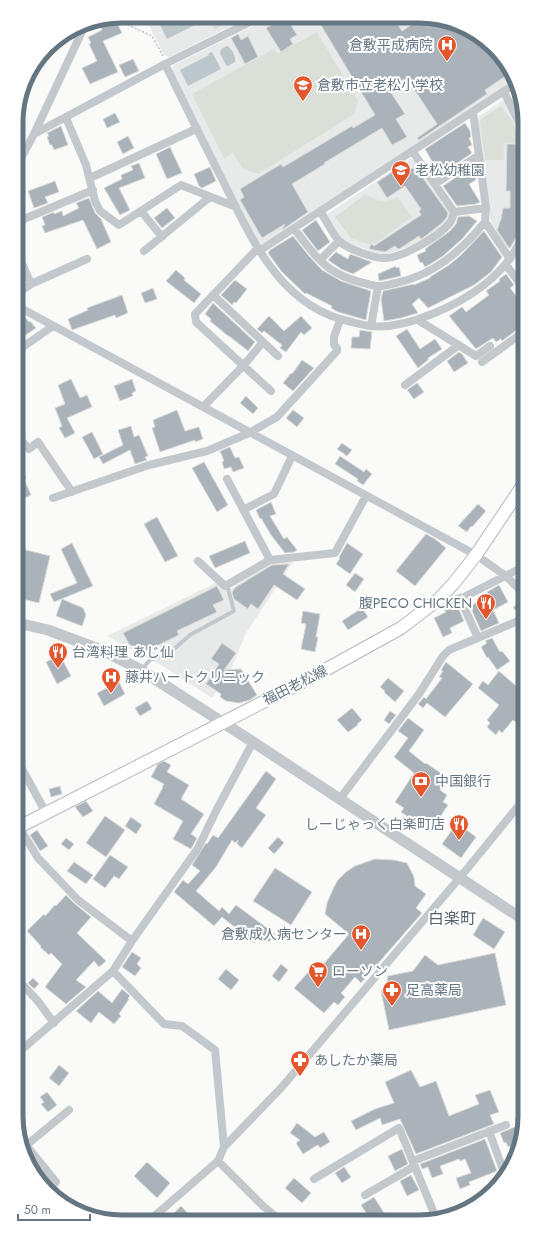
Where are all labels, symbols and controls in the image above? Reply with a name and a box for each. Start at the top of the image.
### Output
hospital icon: 倉敷平成病院 [436,34,458,62]
place label: 倉敷平成病院 [349,35,433,55]
school or university icon: 倉敷市立老松小学校 [292,74,314,102]
place label: 倉敷市立老松小学校 [317,75,443,95]
school or university icon: 老松幼稚園 [390,159,412,187]
place label: 老松幼稚園 [415,160,485,180]
restaurant icon: 腹PECO CHICKEN [475,592,497,620]
place label: 腹PECO CHICKEN [359,593,472,613]
restaurant icon: 台湾料理 あじ仙 [47,641,69,669]
place label: 台湾料理 あじ仙 [72,642,174,662]
street label: 福田老松線 [259,660,331,710]
hospital icon: 藤井ハートクリニック [100,666,122,694]
place label: 藤井ハートクリニック [125,667,265,687]
bank icon: 中国銀行 [410,770,432,798]
place label: 中国銀行 [435,771,491,791]
restaurant icon: しーじゃっく白楽町店 [448,813,470,841]
place label: しーじゃっく白楽町店 [305,814,445,834]
district label: 白楽町 [428,907,476,930]
hospital icon: 倉敷成人病センター [350,923,372,951]
place label: 倉敷成人病センター [221,924,347,944]
supermarket icon: ローソン [307,960,329,988]
place label: ローソン [332,961,388,981]
pharmacy icon: 足高薬局 [381,979,403,1007]
place label: 足高薬局 [406,980,462,1000]
pharmacy icon: あしたか薬局 [289,1049,311,1077]
place label: あしたか薬局 [314,1050,398,1070]
scale bar [18,1196,90,1222]
text: 50 m [24,1201,51,1219]

